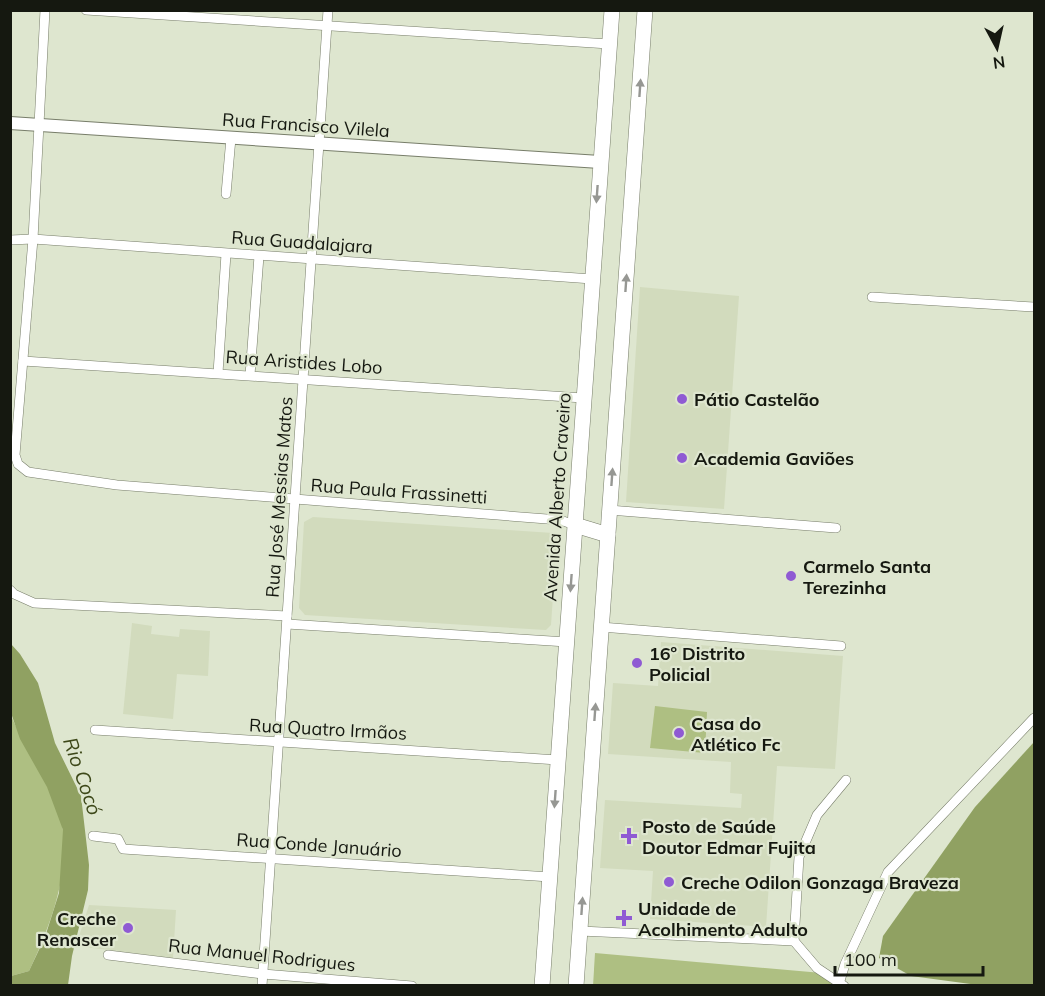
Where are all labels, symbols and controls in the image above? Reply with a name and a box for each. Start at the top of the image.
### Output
north arrow [967,18,1027,78]
text: N [992,52,1006,74]
one-way arrow [635,79,644,98]
street label: Rua Francisco Vilela [221,108,391,142]
one-way arrow [593,185,602,204]
street label: Rua Guadalajara [231,226,373,258]
one-way arrow [621,273,630,292]
street label: Rua Aristides Lobo [225,345,383,379]
place label: Pátio Castelão [694,388,819,411]
street label: Avenida Alberto Craveiro [538,392,576,602]
marker: Pátio Castelão [675,392,689,406]
street label: Rua José Messias Matos [261,396,298,598]
place label: Academia Gaviões [694,447,854,470]
marker: Academia Gaviões [675,451,689,465]
one-way arrow [607,468,617,487]
street label: Rua Paula Frassinetti [310,473,488,509]
place label: Carmelo Santa Terezinha [803,555,931,599]
marker: Carmelo Santa Terezinha [784,569,798,583]
one-way arrow [566,574,576,593]
place label: 16º Distrito Policial [649,642,745,686]
marker: 16º Distrito Policial [630,656,644,670]
one-way arrow [590,702,600,721]
place label: Casa do Atlético Fc [691,712,781,756]
street label: Rua Quatro Irmãos [248,713,408,745]
marker: Casa do Atlético Fc [672,726,686,740]
water label: Rio Cocó [58,734,108,818]
one-way arrow [551,789,560,808]
place label: Posto de Saúde Doutor Edmar Fujita [642,815,816,859]
marker: Posto de Saúde Doutor Edmar Fujita [620,827,638,845]
street label: Rua Conde Januário [236,828,402,862]
place label: Creche Odilon Gonzaga Braveza [681,871,959,894]
marker: Creche Odilon Gonzaga Braveza [662,875,676,889]
one-way arrow [577,897,587,916]
place label: Unidade de Acolhimento Adulto [638,897,808,941]
place label: Creche Renascer [37,907,117,951]
marker: Unidade de Acolhimento Adulto [615,909,633,927]
marker: Creche Renascer [121,921,135,935]
street label: Rua Manuel Rodrigues [167,934,357,976]
scale bar [835,939,984,977]
text: 100 m [844,948,897,971]

